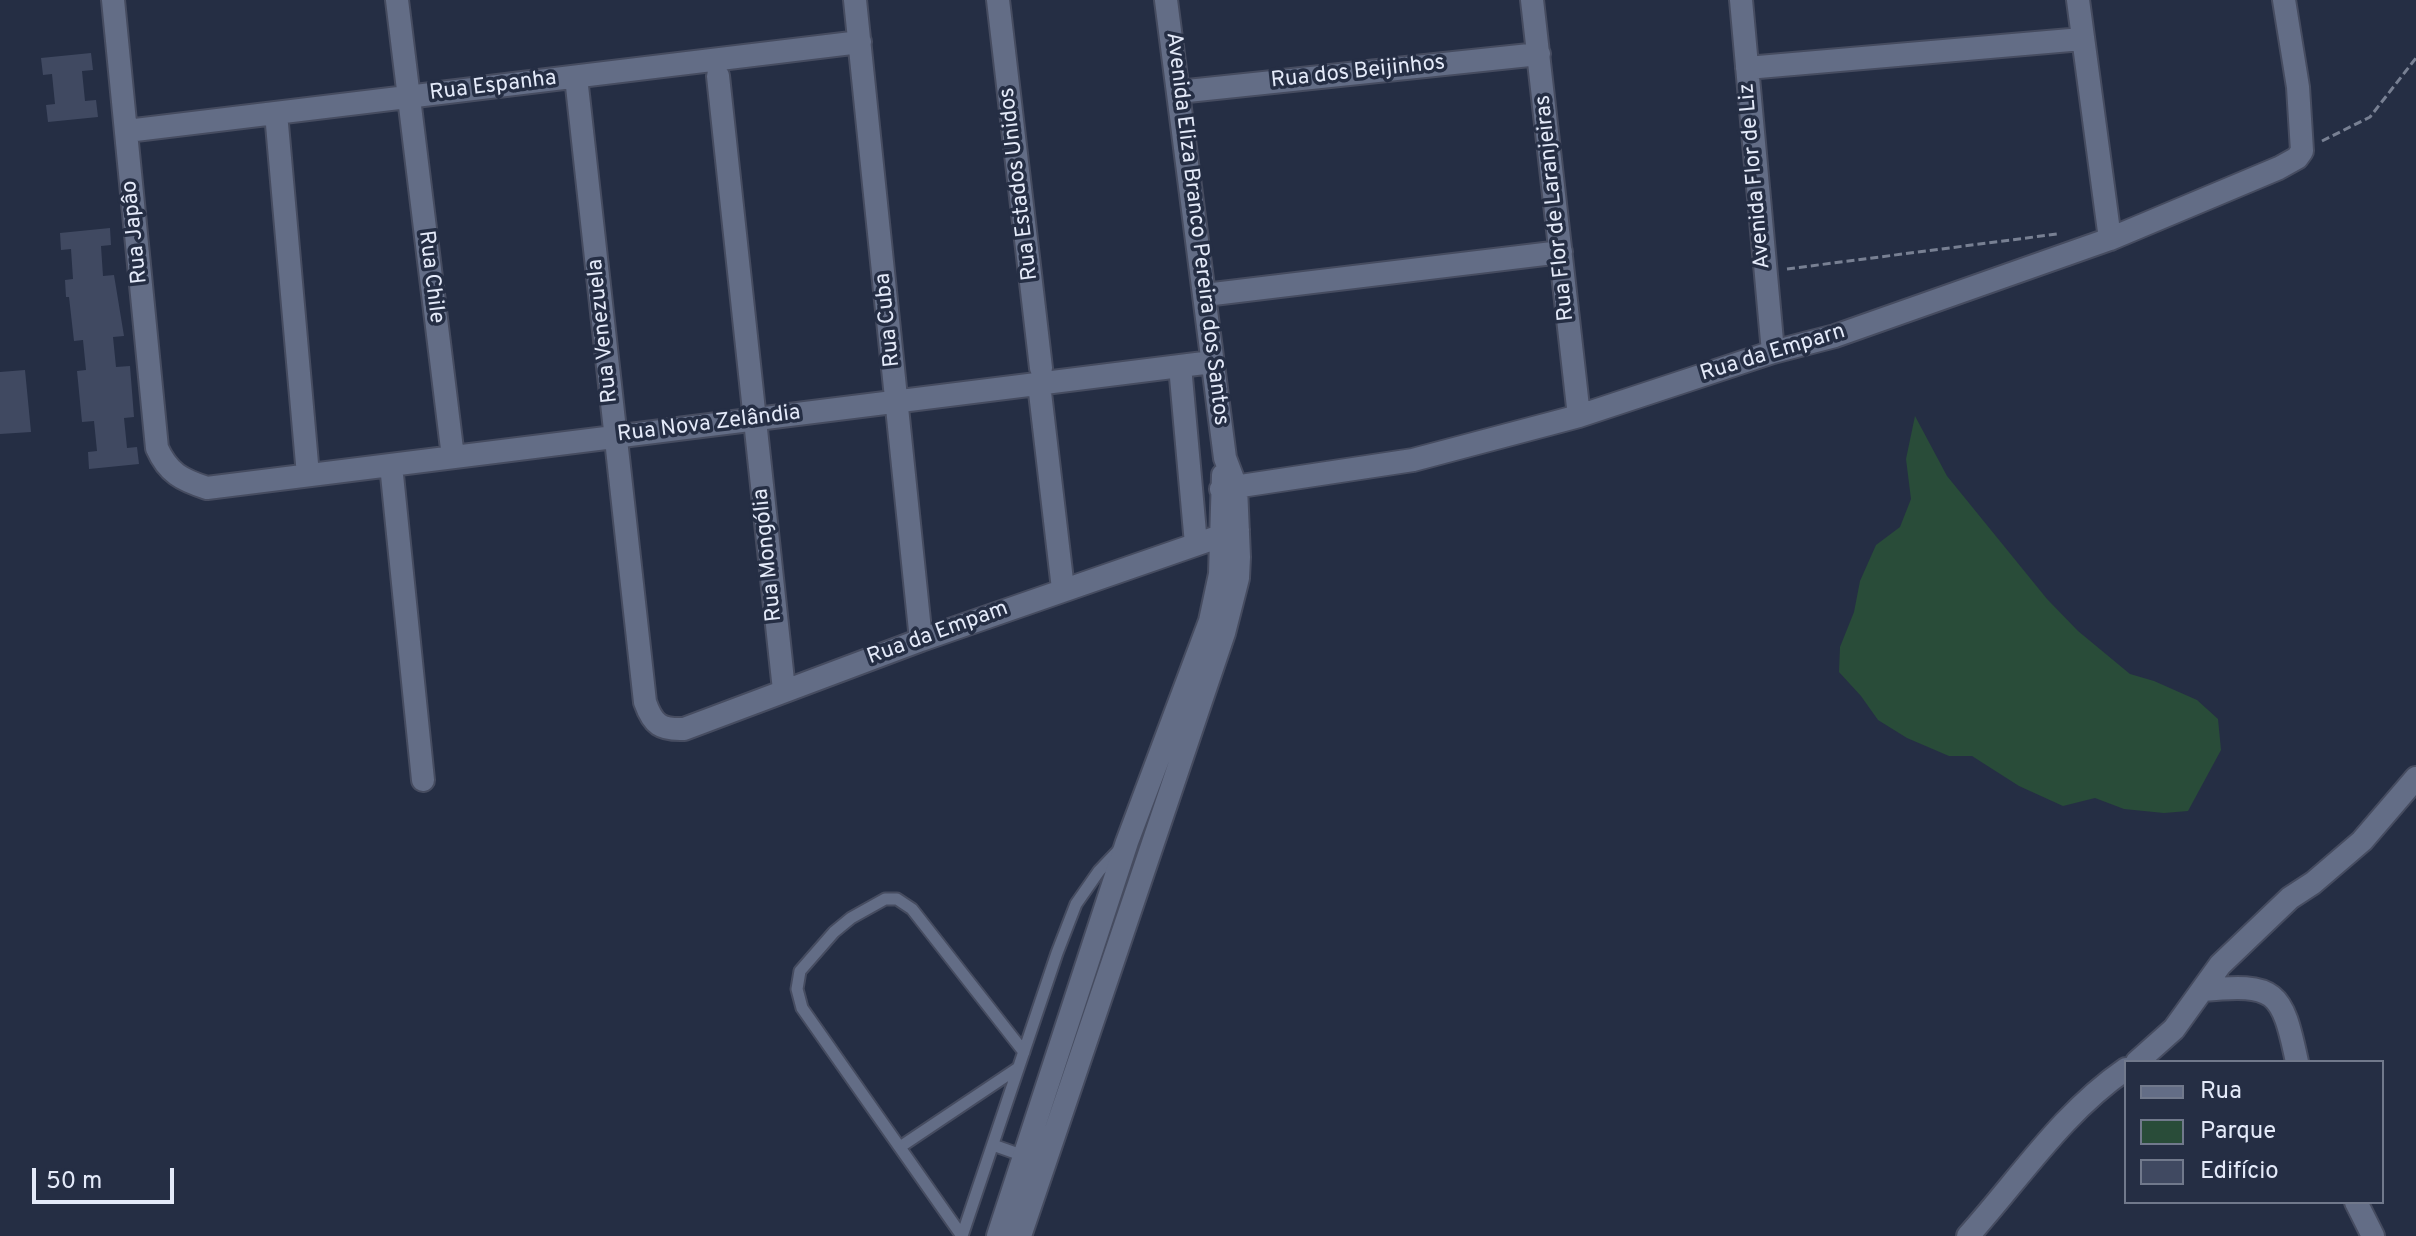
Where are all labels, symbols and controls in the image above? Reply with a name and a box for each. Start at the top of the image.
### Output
street label: Avenida Eliza Branco Pereira dos Santos [1159,31,1233,427]
street label: Rua dos Beijinhos [1270,51,1446,95]
street label: Rua Espanha [428,66,558,108]
street label: Avenida Flor de Liz [1735,82,1777,270]
street label: Rua Estados Unidos [995,86,1045,282]
street label: Rua Flor de Laranjeiras [1531,94,1581,322]
street label: Rua Japâo [117,179,155,285]
street label: Rua Chile [411,229,449,325]
street label: Rua Venezuela [583,258,625,404]
street label: Rua Cuba [871,272,907,368]
street label: Rua da Emparn [1697,319,1849,389]
street label: Rua Nova Zelândia [616,401,802,449]
street label: Rua Mongólia [749,487,789,623]
street label: Rua da Empam [864,596,1012,672]
legend [2124,1060,2384,1204]
text: Rua [2200,1077,2242,1107]
text: Parque [2200,1117,2276,1147]
scale bar [36,1152,178,1202]
text: Edifício [2200,1157,2279,1187]
text: 50 m [46,1167,102,1197]

